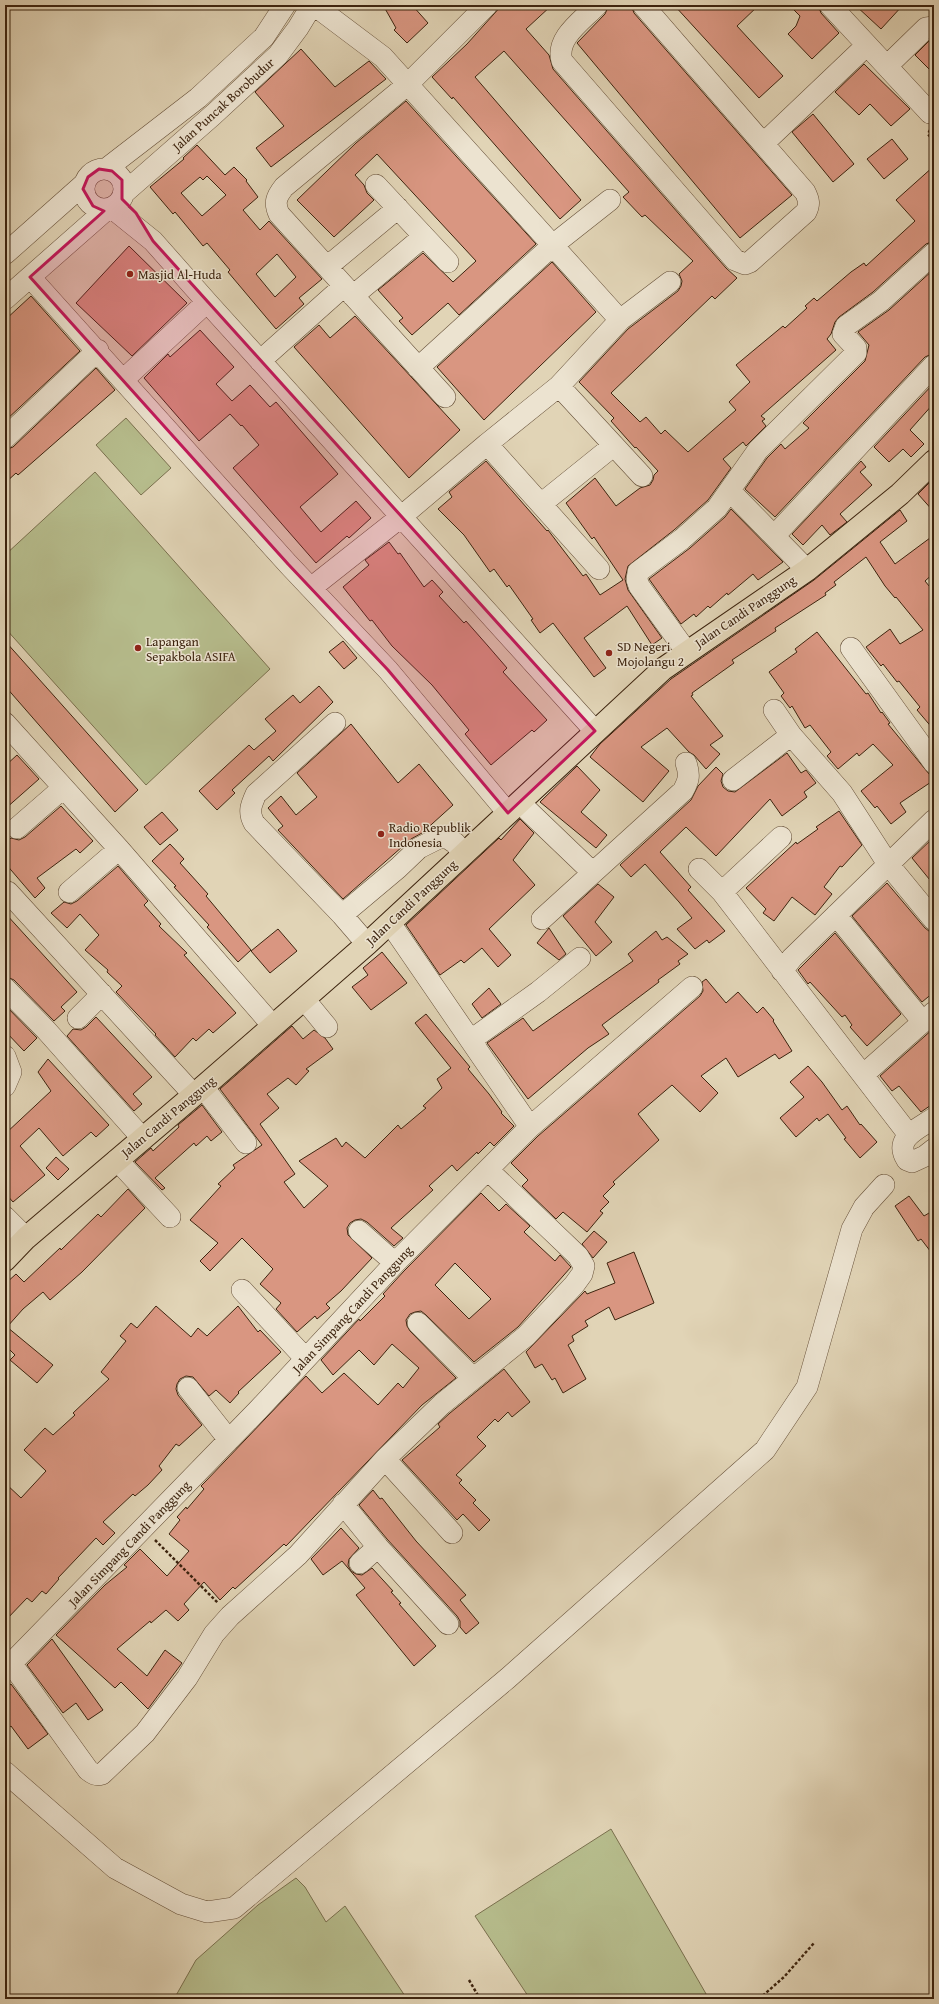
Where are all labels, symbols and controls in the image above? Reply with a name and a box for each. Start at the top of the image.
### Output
street label: Jalan Puncak Borobudur [167,53,279,157]
place label: Masjid Al-Huda [138,265,222,284]
marker: Masjid Al-Huda [125,269,135,279]
street label: Jalan Candi Panggung [689,570,800,653]
place label: Lapangan Sepakbola ASIFA [146,632,236,666]
place label: SD Negeri Mojolangu 2 [617,637,684,671]
marker: Lapangan Sepakbola ASIFA [133,643,143,653]
marker: SD Negeri Mojolangu 2 [604,648,614,658]
place label: Radio Republik Indonesia [389,818,471,852]
marker: Radio Republik Indonesia [376,829,386,839]
street label: Jalan Candi Panggung [360,855,461,951]
street label: Jalan Candi Panggung [115,1071,220,1163]
street label: Jalan Simpang Candi Panggung [287,1241,417,1379]
street label: Jalan Simpang Candi Panggung [63,1476,195,1612]

